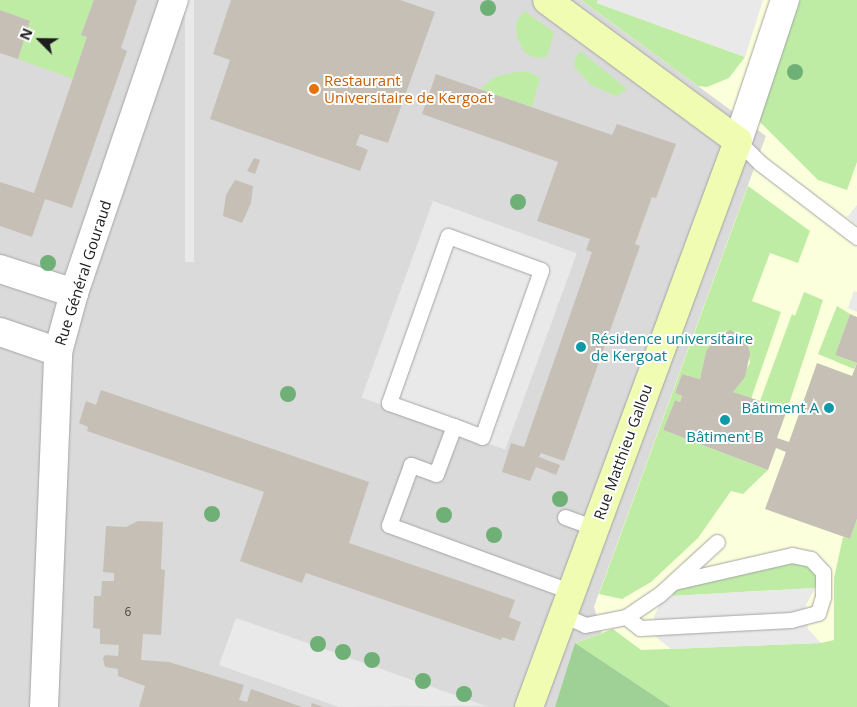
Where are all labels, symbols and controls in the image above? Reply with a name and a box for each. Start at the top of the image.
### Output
north arrow [15,15,65,65]
text: N [15,25,37,43]
place label: Restaurant Universitaire de Kergoat [324,71,493,106]
marker: Restaurant Universitaire de Kergoat [308,83,320,95]
street label: Rue Général Gouraud [51,198,115,348]
place label: Résidence universitaire de Kergoat [591,329,753,364]
marker: Résidence universitaire de Kergoat [575,341,587,353]
street label: Rue Matthieu Gallou [590,382,656,522]
place label: Bâtiment A [742,399,819,417]
marker: Bâtiment A [823,402,835,414]
marker: Bâtiment B [719,414,731,426]
place label: Bâtiment B [686,428,764,446]
house number: 6 [125,605,131,619]

